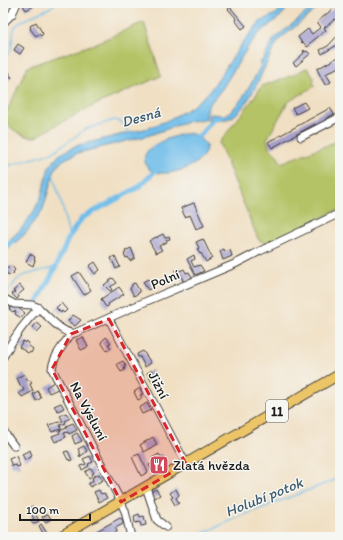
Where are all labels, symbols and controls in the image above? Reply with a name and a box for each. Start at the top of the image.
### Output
water label: Desná [119,103,163,131]
street label: Polní [148,266,183,293]
street label: Jižní [144,369,173,402]
street label: Na Výsluní [66,379,111,444]
road number: 11 [266,400,288,422]
restaurant icon: Zlatá hvězda [148,454,170,476]
place label: Zlatá hvězda [173,457,250,474]
water label: Holubí potok [223,473,307,521]
scale bar [20,496,90,522]
text: 100 m [26,503,59,517]

